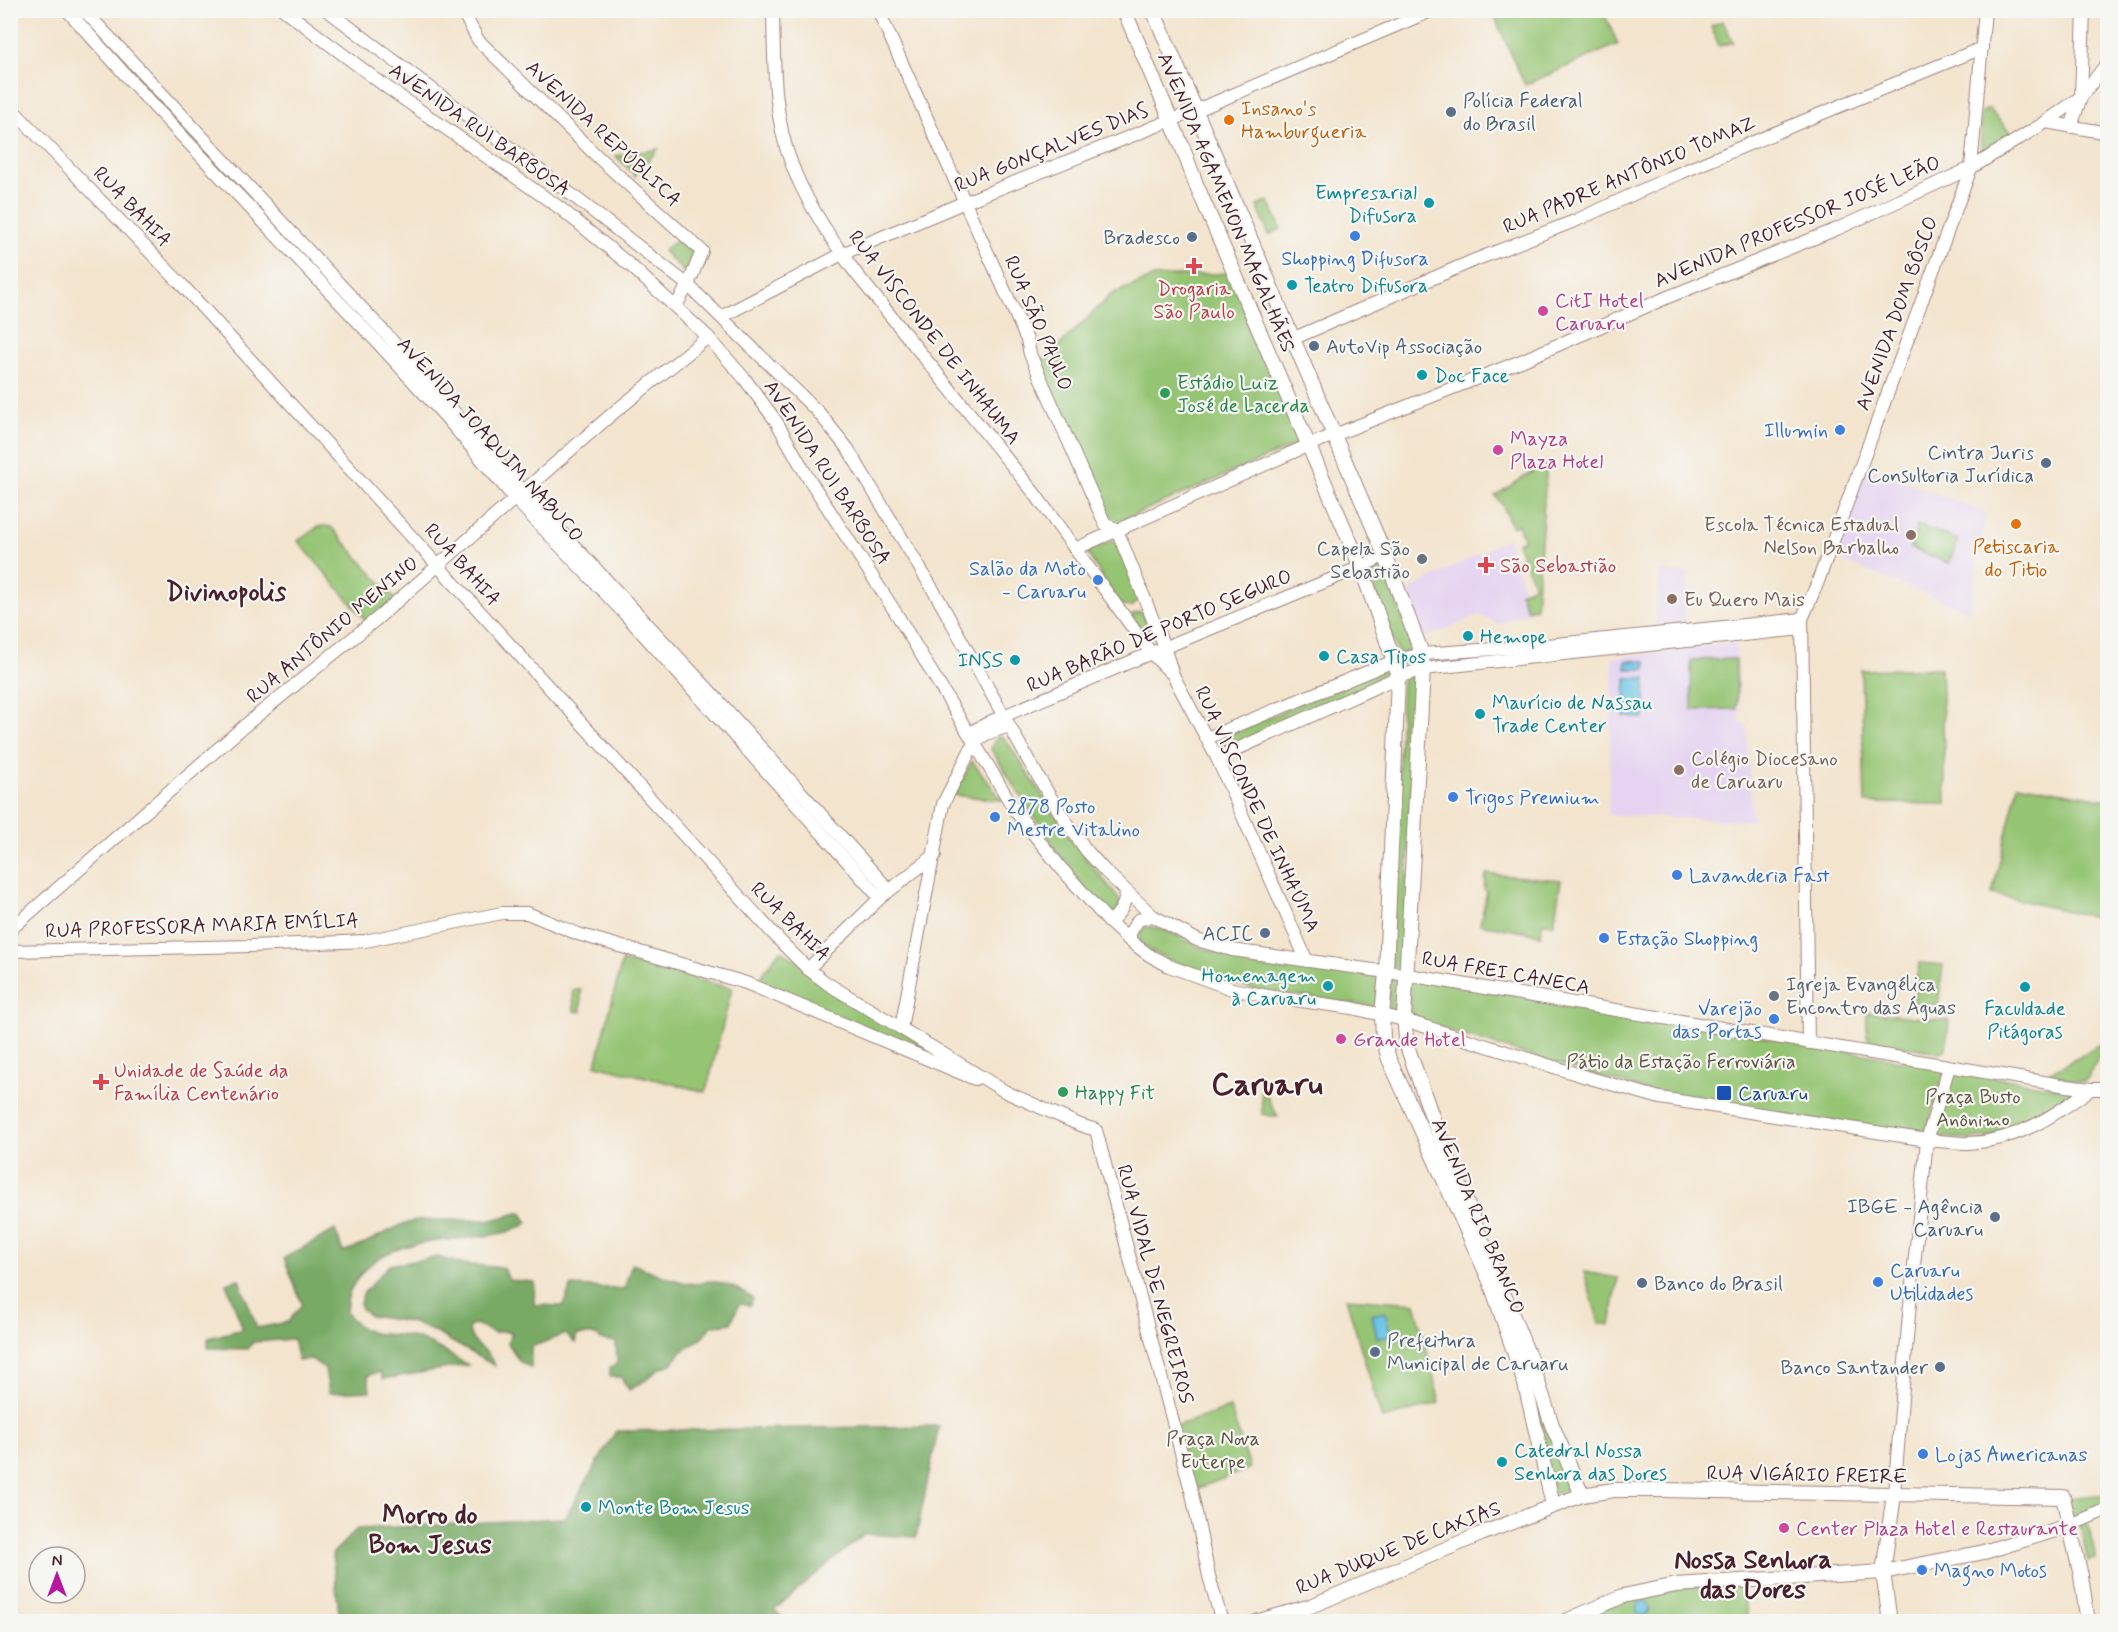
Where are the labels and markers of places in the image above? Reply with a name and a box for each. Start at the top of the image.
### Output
place label: Polícia Federal do Brasil [1463,88,1583,138]
place label: Insano's Hamburgueria [1241,96,1367,148]
marker: Polícia Federal do Brasil [1444,105,1458,119]
marker: Insano's Hamburgueria [1222,113,1236,127]
place label: Empresarial Difusora [1315,180,1417,230]
marker: Empresarial Difusora [1422,196,1436,210]
place label: Bradesco [1104,225,1180,252]
marker: Shopping Difusora [1348,229,1362,243]
marker: Bradesco [1185,230,1199,244]
place label: Shopping Difusora [1281,246,1429,273]
marker: Drogaria São Paulo [1187,259,1201,273]
place label: Teatro Difusora [1304,273,1428,300]
place label: Drogaria São Paulo [1153,276,1235,326]
marker: Teatro Difusora [1285,278,1299,292]
place label: CitI Hotel Caruaru [1555,288,1644,338]
marker: CitI Hotel Caruaru [1536,304,1550,318]
place label: AutoVip Associação [1326,334,1482,361]
marker: AutoVip Associação [1307,339,1321,353]
place label: Doc Face [1434,363,1509,390]
marker: Doc Face [1415,368,1429,382]
place label: Estádio Luiz José de Lacerda [1177,370,1310,420]
marker: Estádio Luiz José de Lacerda [1158,386,1172,400]
place label: Illumin [1764,418,1828,445]
marker: Illumin [1833,423,1847,437]
place label: Mayza Plaza Hotel [1510,426,1603,476]
place label: Cintra Juris Consultoria Jurídica [1867,440,2034,490]
marker: Mayza Plaza Hotel [1491,443,1505,457]
marker: Cintra Juris Consultoria Jurídica [2039,456,2053,470]
place label: Escola Técnica Estadual Nelson Barbalho [1704,512,1899,562]
marker: Petiscaria do Titio [2009,517,2023,531]
marker: Escola Técnica Estadual Nelson Barbalho [1904,528,1918,542]
place label: Petiscaria do Titio [1973,534,2060,584]
place label: Capela São Sebastião [1316,536,1410,586]
marker: Capela São Sebastião [1415,552,1429,566]
place label: São Sebastião [1500,553,1616,580]
place label: Salão da Moto - Caruaru [969,556,1086,606]
marker: São Sebastião [1477,556,1495,574]
marker: Salão da Moto - Caruaru [1091,573,1105,587]
place label: Eu Quero Mais [1684,587,1805,614]
marker: Eu Quero Mais [1665,592,1679,606]
place label: Hemope [1480,624,1547,651]
marker: Hemope [1461,629,1475,643]
place label: Casa Tipos [1336,644,1426,671]
place label: INSS [958,648,1003,675]
marker: Casa Tipos [1317,649,1331,663]
marker: INSS [1008,653,1022,667]
place label: Maurício de Nassau Trade Center [1492,690,1653,740]
marker: Maurício de Nassau Trade Center [1473,707,1487,721]
place label: Colégio Diocesano de Caruaru [1691,746,1838,796]
marker: Colégio Diocesano de Caruaru [1672,763,1686,777]
place label: Trigos Premium [1465,785,1600,813]
marker: Trigos Premium [1446,790,1460,804]
place label: 2878 Posto Mestre Vitalino [1007,794,1140,844]
marker: 2878 Posto Mestre Vitalino [988,810,1002,824]
place label: Lavanderia Fast [1689,863,1830,890]
marker: Lavanderia Fast [1670,868,1684,882]
place label: ACIC [1202,921,1253,948]
marker: ACIC [1258,926,1272,940]
place label: Estação Shopping [1616,926,1758,953]
marker: Estação Shopping [1597,931,1611,945]
place label: Homenagem à Caruaru [1202,963,1316,1013]
place label: Igreja Evangélica Encontro das Águas [1786,972,1956,1022]
marker: Homenagem à Caruaru [1321,979,1335,993]
marker: Faculdade Pitágoras [2018,980,2032,994]
marker: Igreja Evangélica Encontro das Águas [1767,989,1781,1003]
place label: Varejão das Portas [1672,996,1762,1046]
place label: Faculdade Pitágoras [1984,996,2066,1046]
marker: Varejão das Portas [1767,1012,1781,1026]
place label: Grande Hotel [1353,1027,1466,1054]
marker: Grande Hotel [1334,1032,1348,1046]
place label: Unidade de Saúde da Família Centenário [114,1058,289,1108]
marker: Unidade de Saúde da Família Centenário [92,1073,110,1091]
place label: Happy Fit [1075,1080,1155,1107]
place label: Caruaru [1738,1081,1808,1108]
marker: Caruaru [1715,1084,1733,1102]
marker: Happy Fit [1056,1085,1070,1099]
place label: IBGE - Agência Caruaru [1847,1194,1983,1244]
marker: IBGE - Agência Caruaru [1988,1210,2002,1224]
place label: Caruaru Utilidades [1890,1258,1973,1308]
place label: Banco do Brasil [1654,1271,1783,1298]
marker: Caruaru Utilidades [1871,1275,1885,1289]
marker: Banco do Brasil [1635,1276,1649,1290]
place label: Prefeitura Municipal de Caruaru [1387,1328,1569,1378]
marker: Prefeitura Municipal de Caruaru [1368,1345,1382,1359]
place label: Banco Santander [1781,1355,1929,1382]
marker: Banco Santander [1933,1360,1947,1374]
place label: Catedral Nossa Senhora das Dores [1514,1438,1667,1488]
place label: Lojas Americanas [1935,1442,2088,1469]
marker: Lojas Americanas [1916,1447,1930,1461]
marker: Catedral Nossa Senhora das Dores [1495,1455,1509,1469]
place label: Monte Bom Jesus [598,1495,750,1522]
marker: Monte Bom Jesus [579,1500,593,1514]
place label: Center Plaza Hotel e Restaurante [1796,1516,2078,1543]
marker: Center Plaza Hotel e Restaurante [1777,1521,1791,1535]
place label: Magno Motos [1934,1558,2047,1587]
marker: Magno Motos [1915,1563,1929,1577]

